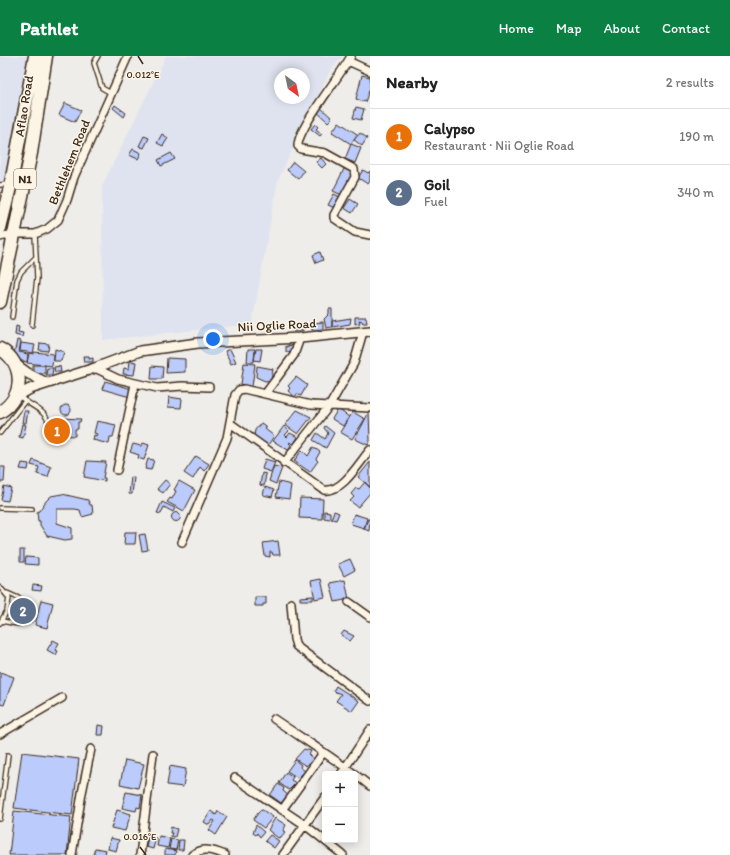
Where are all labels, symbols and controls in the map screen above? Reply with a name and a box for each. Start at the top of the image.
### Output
text: Pathlet [20,17,78,40]
text: Home [499,20,534,37]
text: Map [556,20,582,37]
text: About [604,20,640,37]
text: Contact [662,20,710,37]
text: 0.012°E [126,68,160,81]
north arrow [274,68,310,104]
text: Nearby [386,72,438,92]
street label: Aflao Road [12,74,36,138]
text: 2 results [666,75,714,90]
street label: Bethlehem Road [45,117,93,207]
text: Calypso [424,120,475,138]
text: 1 [396,129,402,144]
text: 190 m [679,129,714,144]
text: Restaurant · Nii Oglie Road [424,138,574,153]
road number: N1 [14,169,36,189]
text: Goil [424,176,450,194]
text: 2 [396,185,402,200]
text: 340 m [677,185,714,200]
text: Fuel [424,194,448,209]
street label: Nii Oglie Road [237,315,317,335]
your location [203,329,223,349]
pin: 1 [44,416,70,446]
pin: 2 [10,596,36,626]
map controls [322,771,358,843]
button: + [322,771,358,807]
button: − [322,807,358,843]
text: 0.016°E [123,830,157,843]

